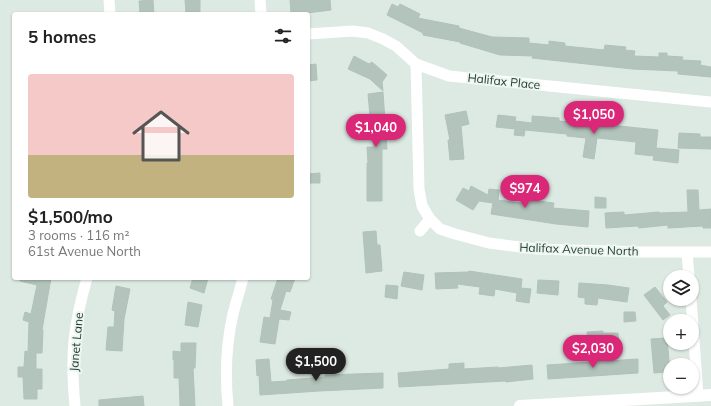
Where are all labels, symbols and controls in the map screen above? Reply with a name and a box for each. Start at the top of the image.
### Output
icon: filters [272,25,294,47]
text: 5 homes [28,26,96,47]
street label: Halifax Place [467,70,541,92]
icon: home [125,100,197,172]
pin: $1,050 [561,101,627,135]
text: $1,050 [573,106,615,122]
pin: $1,040 [343,114,409,148]
text: $1,040 [355,119,397,135]
pin: $974 [501,175,549,209]
text: $974 [509,180,541,196]
text: $1,500/mo [28,206,113,227]
text: 3 rooms · 116 m² [28,227,129,243]
street label: Halifax Avenue North [519,239,639,259]
text: 61st Avenue North [28,243,141,259]
map controls [663,270,699,394]
button: layers [663,270,699,306]
street label: Janet Lane [66,312,86,372]
button: + [663,314,699,350]
pin: $2,030 [560,335,626,369]
text: $2,030 [572,340,614,356]
pin: $1,500 [283,348,349,382]
text: $1,500 [295,353,337,369]
button: − [663,358,699,394]

